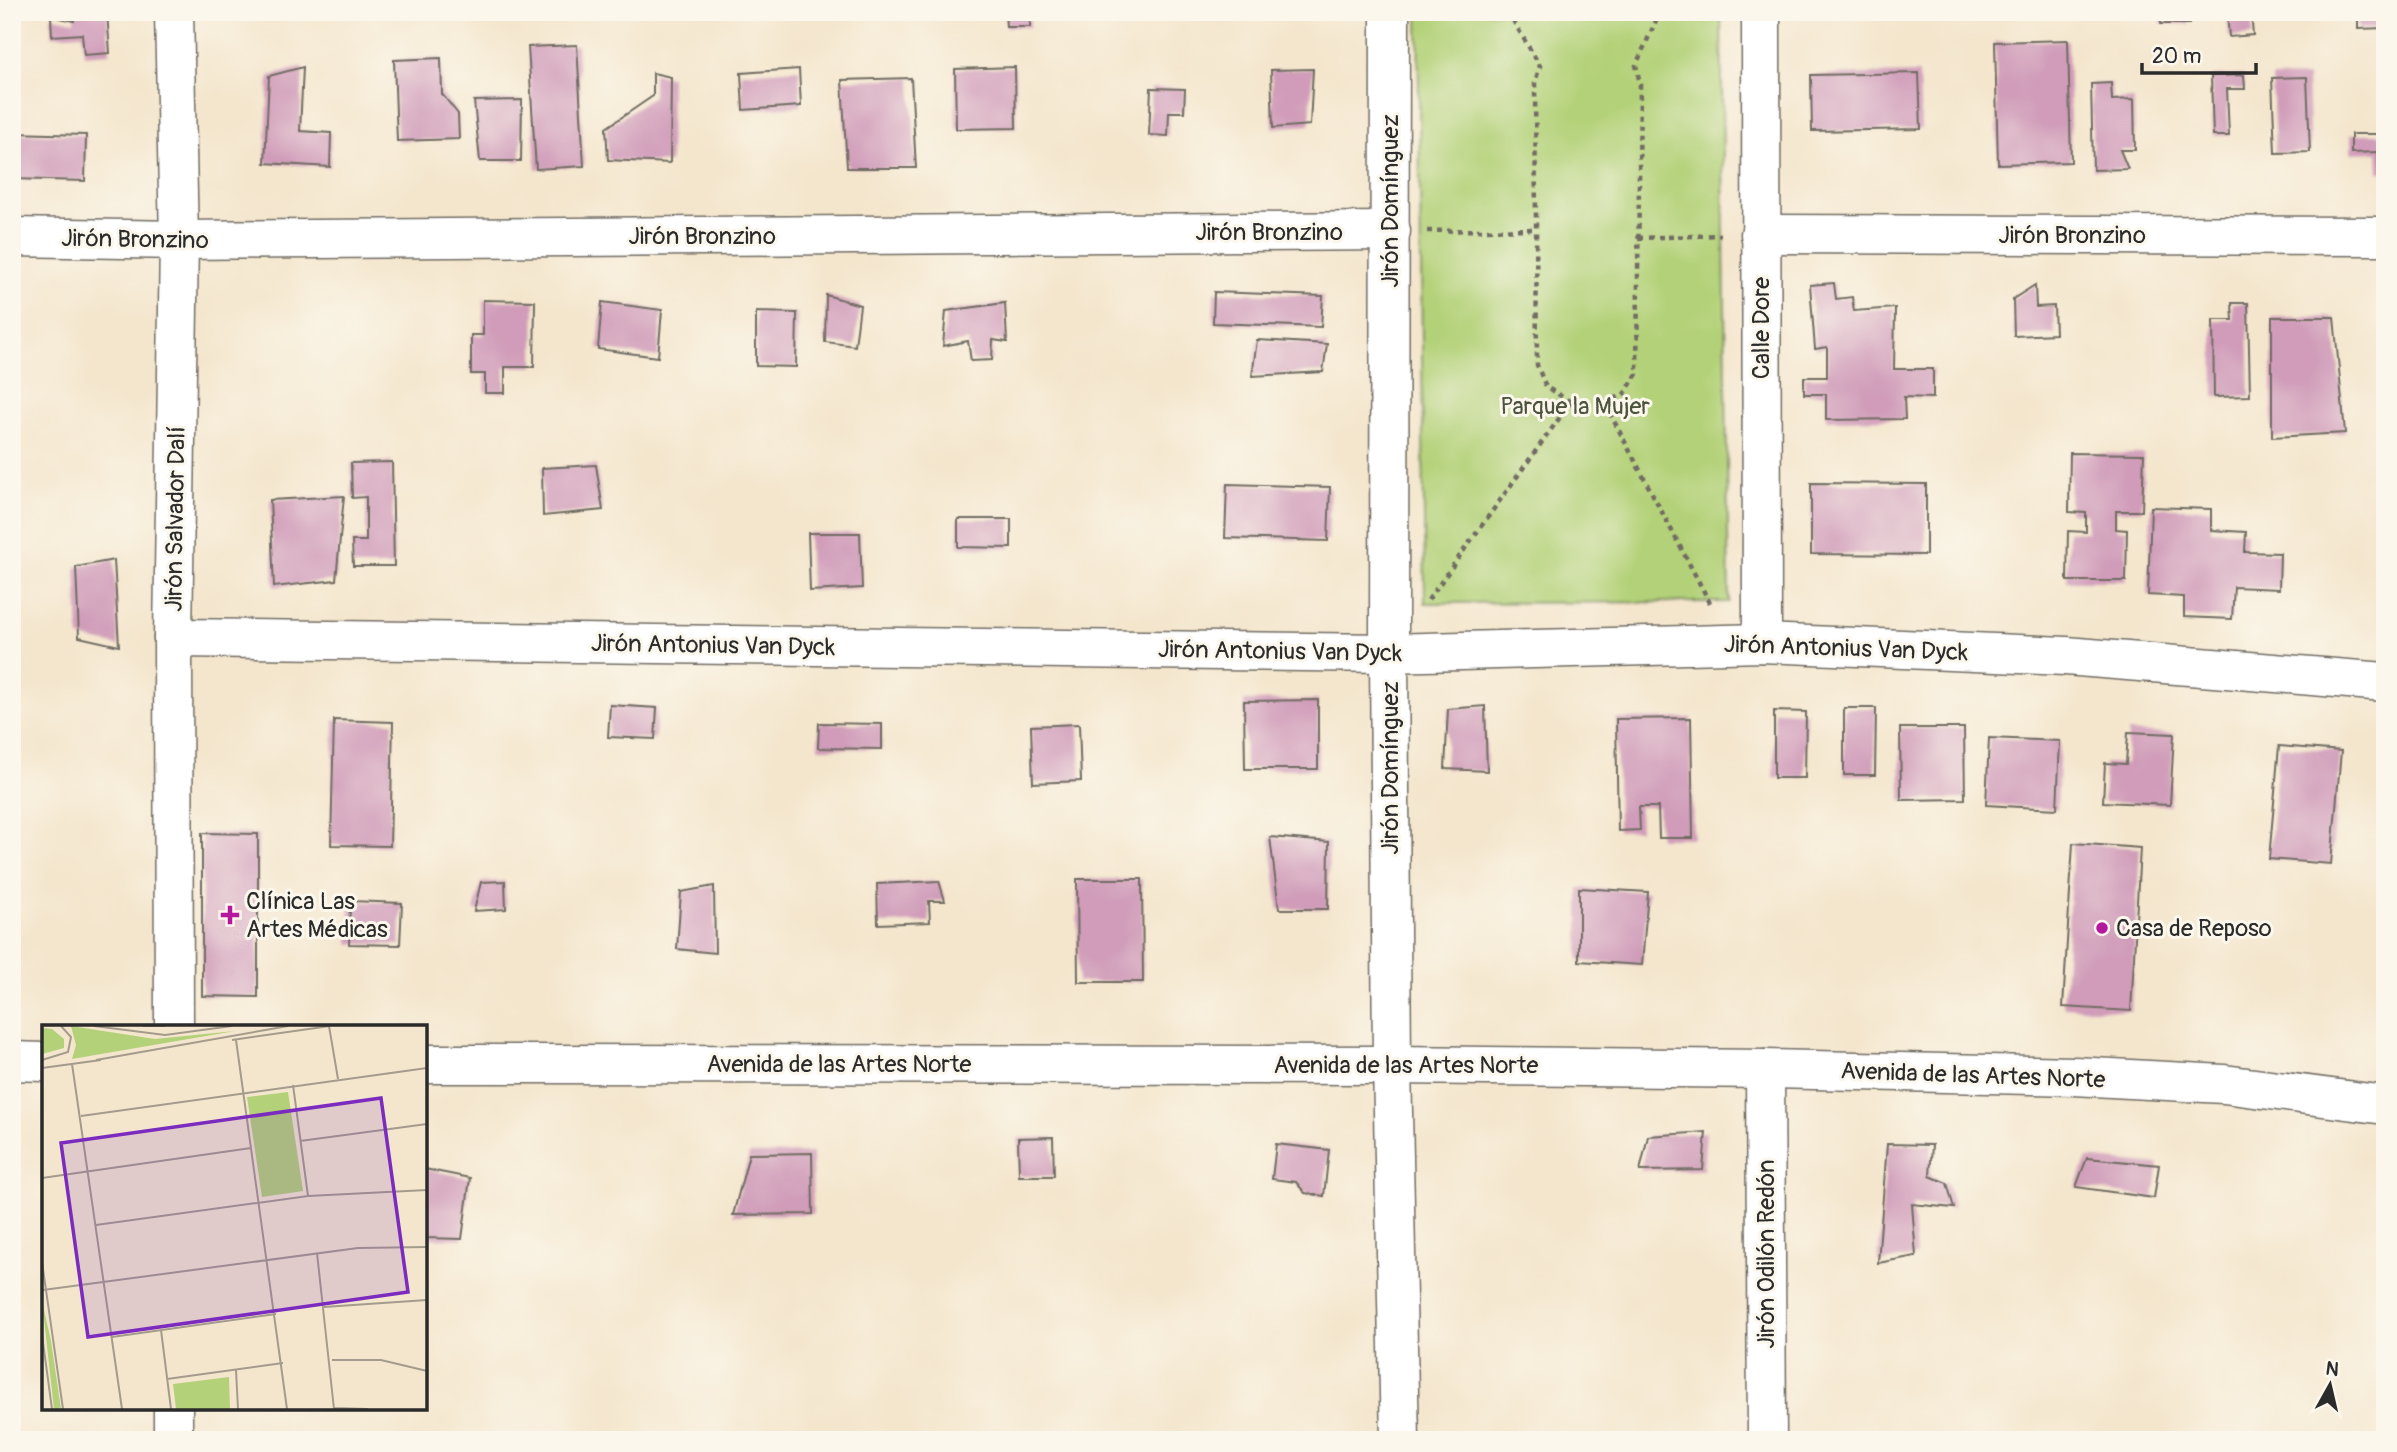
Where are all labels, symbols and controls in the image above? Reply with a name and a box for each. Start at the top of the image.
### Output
scale bar [2142,32,2255,76]
text: 20 m [2152,43,2201,70]
street label: Jirón Domínguez [1376,114,1405,288]
street label: Jirón Bronzino [1195,218,1343,247]
street label: Jirón Bronzino [1998,221,2146,250]
street label: Jirón Bronzino [628,222,776,251]
street label: Jirón Bronzino [61,224,209,255]
street label: Calle Dore [1747,277,1776,379]
park label: Parque la Mujer [1500,392,1650,421]
street label: Jirón Salvador Dalí [159,426,192,612]
street label: Jirón Antonius Van Dyck [591,629,835,662]
street label: Jirón Antonius Van Dyck [1723,630,1969,667]
street label: Jirón Antonius Van Dyck [1158,635,1402,668]
street label: Jirón Domínguez [1376,681,1405,855]
place label: Clínica Las Artes Médicas [246,887,388,944]
marker: Clínica Las Artes Médicas [220,905,240,925]
place label: Casa de Reposo [2116,914,2272,943]
marker: Casa de Reposo [2094,920,2110,936]
inset map [42,1025,427,1410]
street label: Avenida de las Artes Norte [707,1050,972,1079]
street label: Avenida de las Artes Norte [1274,1051,1539,1080]
street label: Avenida de las Artes Norte [1840,1056,2106,1095]
street label: Jirón Odilón Redón [1752,1159,1781,1349]
north arrow [2296,1350,2366,1420]
text: N [2324,1356,2340,1382]

